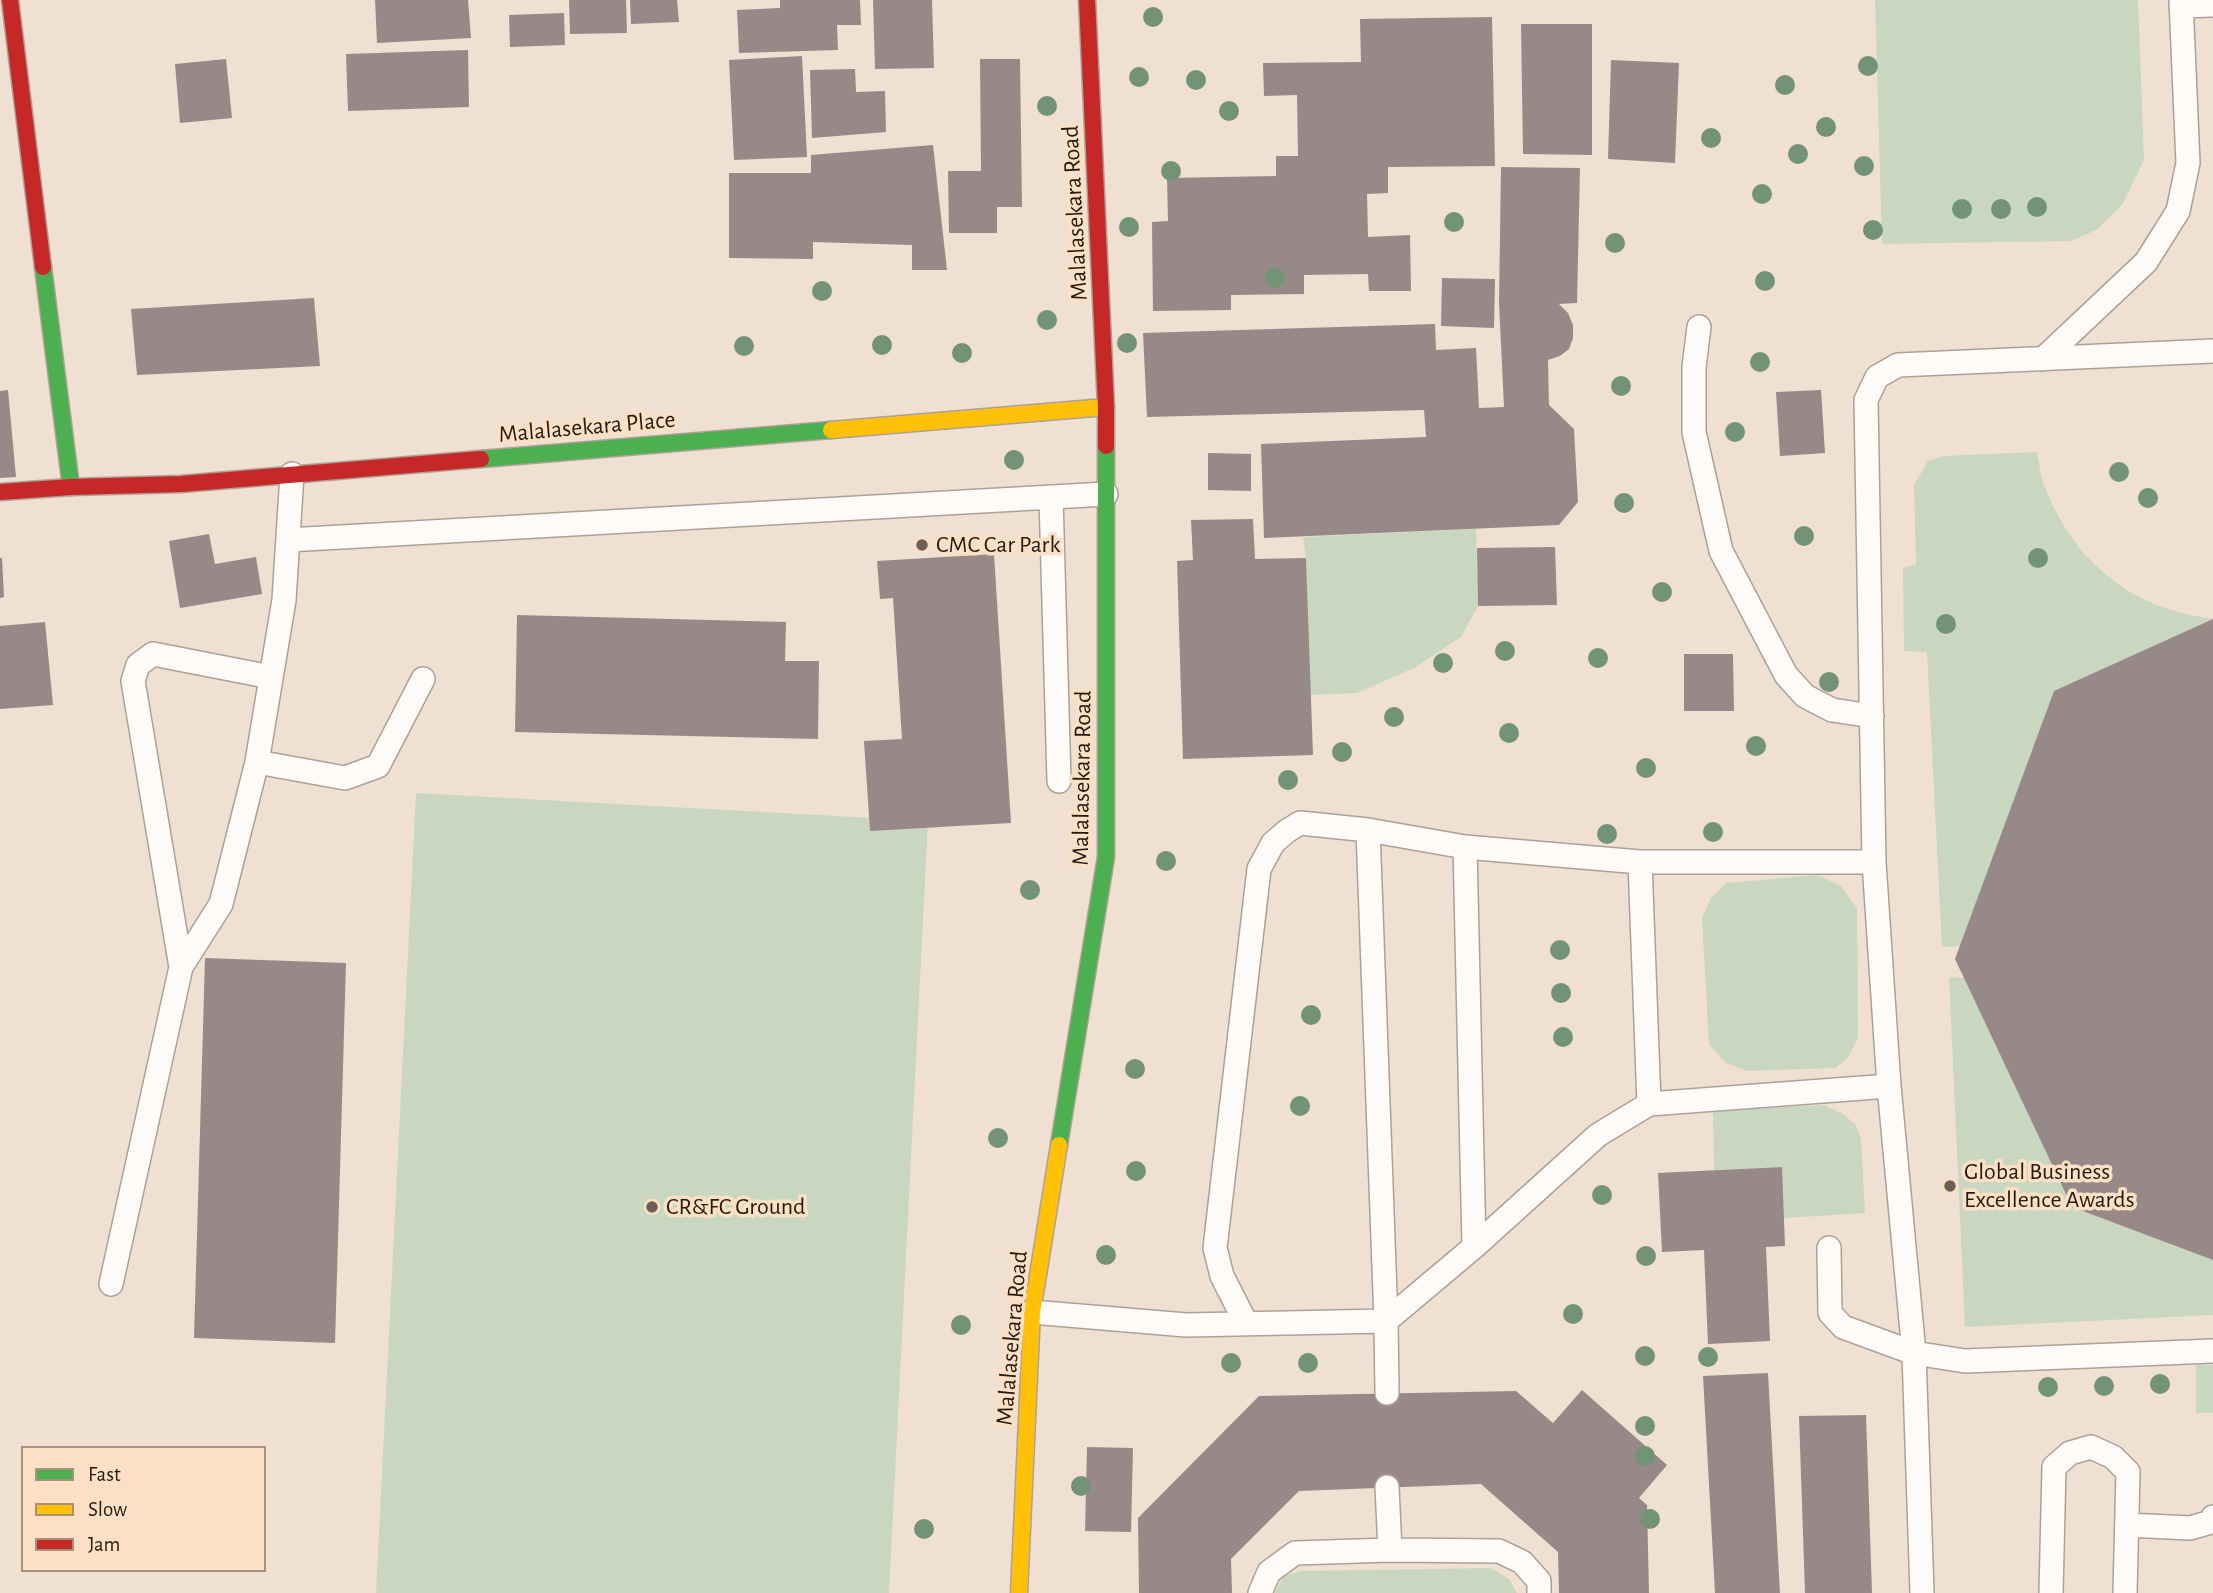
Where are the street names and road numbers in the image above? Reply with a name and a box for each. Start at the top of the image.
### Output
street label: Malalasekara Road [1056,125,1094,301]
street label: Malalasekara Place [497,405,677,449]
street label: Malalasekara Road [1066,690,1098,866]
street label: Malalasekara Road [990,1249,1034,1427]

